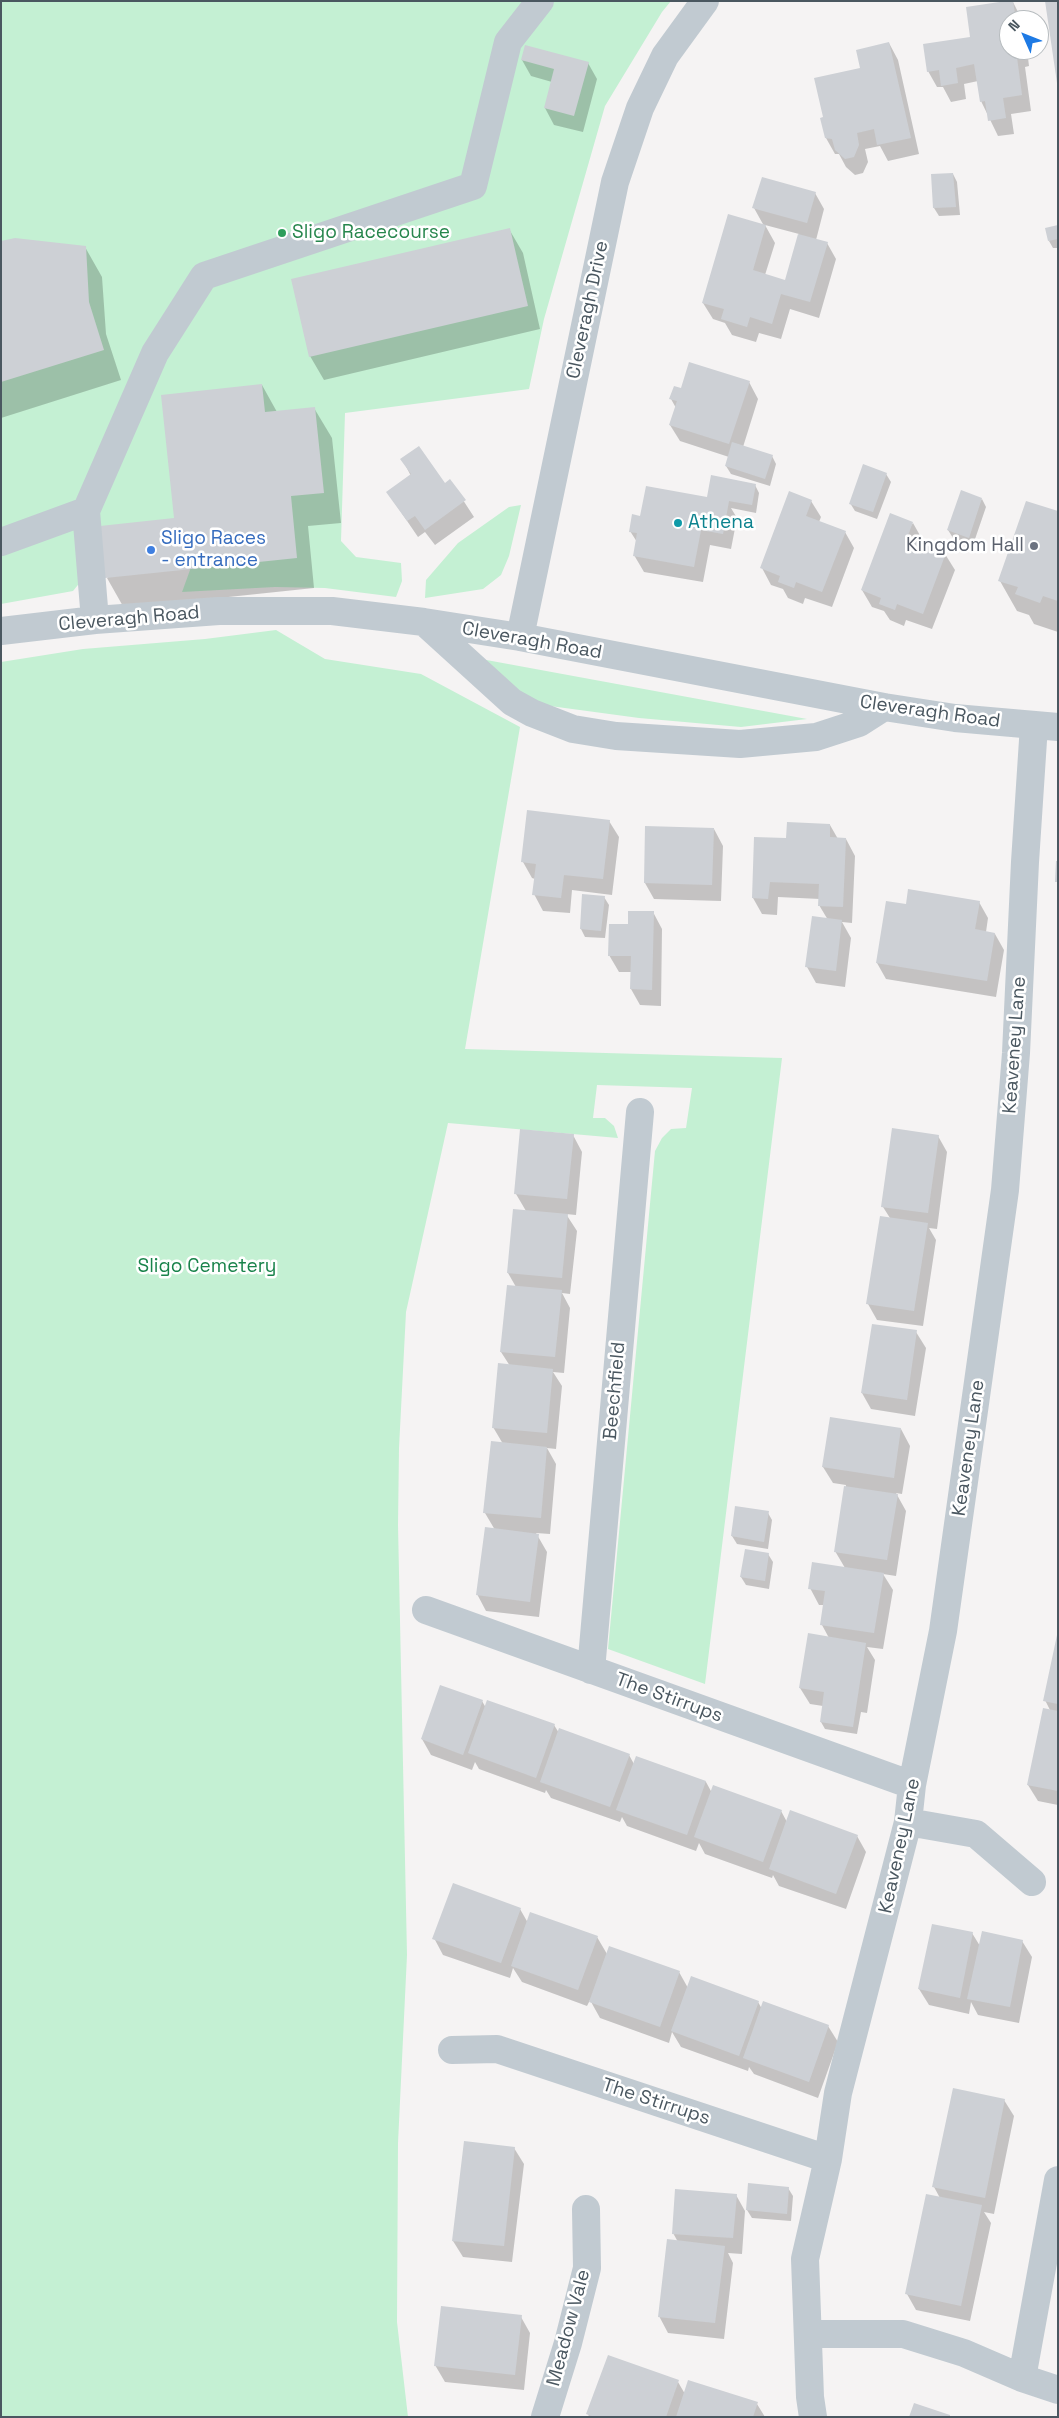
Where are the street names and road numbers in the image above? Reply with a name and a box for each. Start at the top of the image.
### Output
street label: Cleveragh Drive [562,239,614,381]
street label: Cleveragh Road [57,601,201,637]
street label: Cleveragh Road [460,617,604,665]
street label: Cleveragh Road [858,691,1002,733]
street label: Keaveney Lane [999,976,1031,1114]
street label: Beechfield [599,1341,631,1441]
street label: Keaveney Lane [948,1378,990,1518]
street label: The Stirrups [612,1668,726,1728]
street label: Keaveney Lane [875,1776,925,1916]
street label: The Stirrups [599,2074,713,2130]
street label: Meadow Vale [542,2267,596,2389]

